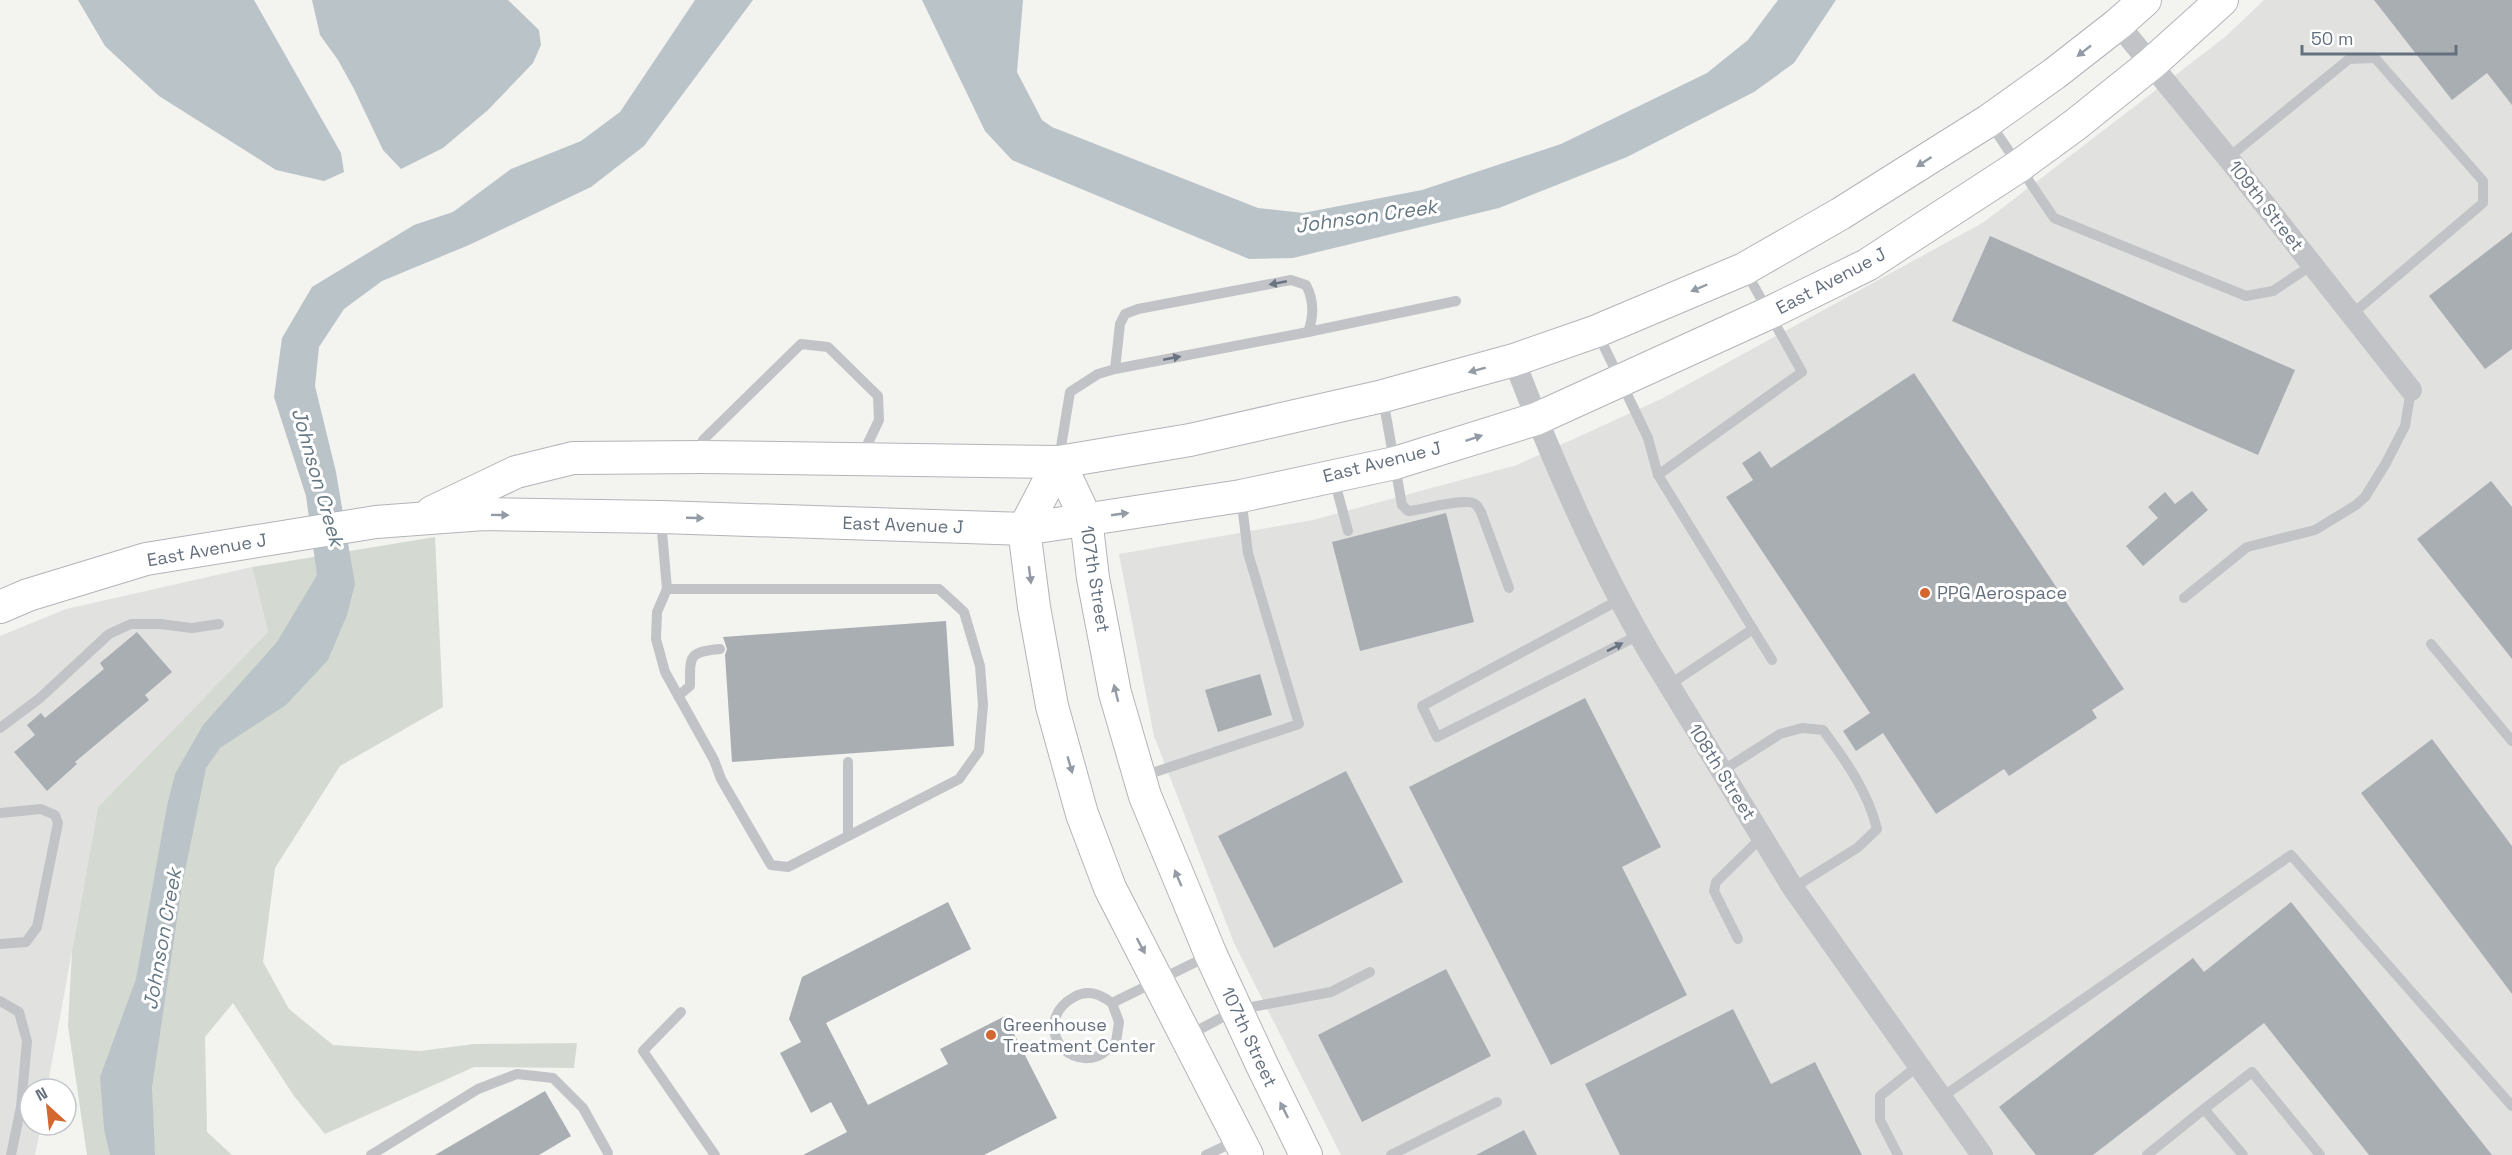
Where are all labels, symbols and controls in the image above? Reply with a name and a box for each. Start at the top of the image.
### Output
scale bar [2302,18,2456,56]
text: 50 m [2311,27,2353,50]
one-way arrow [2076,44,2091,56]
street label: 109th Street [2224,156,2309,256]
one-way arrow [1916,157,1932,168]
water label: Johnson Creek [1293,193,1441,239]
street label: East Avenue J [1772,242,1890,319]
one-way arrow [1269,279,1288,288]
one-way arrow [1690,284,1708,293]
one-way arrow [1163,353,1182,362]
one-way arrow [1468,366,1486,375]
water label: Johnson Creek [286,405,351,551]
one-way arrow [1465,433,1483,442]
street label: East Avenue J [1320,436,1443,487]
one-way arrow [1110,509,1129,518]
one-way arrow [491,510,510,520]
street label: East Avenue J [842,511,964,538]
one-way arrow [685,514,704,523]
street label: 107th Street [1076,524,1115,634]
street label: East Avenue J [145,528,269,571]
one-way arrow [1025,565,1035,584]
place label: PPG Aerospace [1937,581,2067,604]
marker: PPG Aerospace [1918,586,1932,600]
one-way arrow [1606,643,1623,652]
one-way arrow [1110,684,1120,702]
street label: 108th Street [1684,719,1761,824]
one-way arrow [1065,756,1075,774]
water label: Johnson Creek [137,864,188,1012]
one-way arrow [1173,868,1183,886]
one-way arrow [1136,938,1145,955]
street label: 107th Street [1216,983,1283,1091]
place label: Greenhouse Treatment Center [1003,1013,1156,1057]
marker: Greenhouse Treatment Center [984,1028,998,1042]
north arrow [18,1077,78,1137]
text: N [32,1082,51,1106]
one-way arrow [1279,1102,1289,1119]

